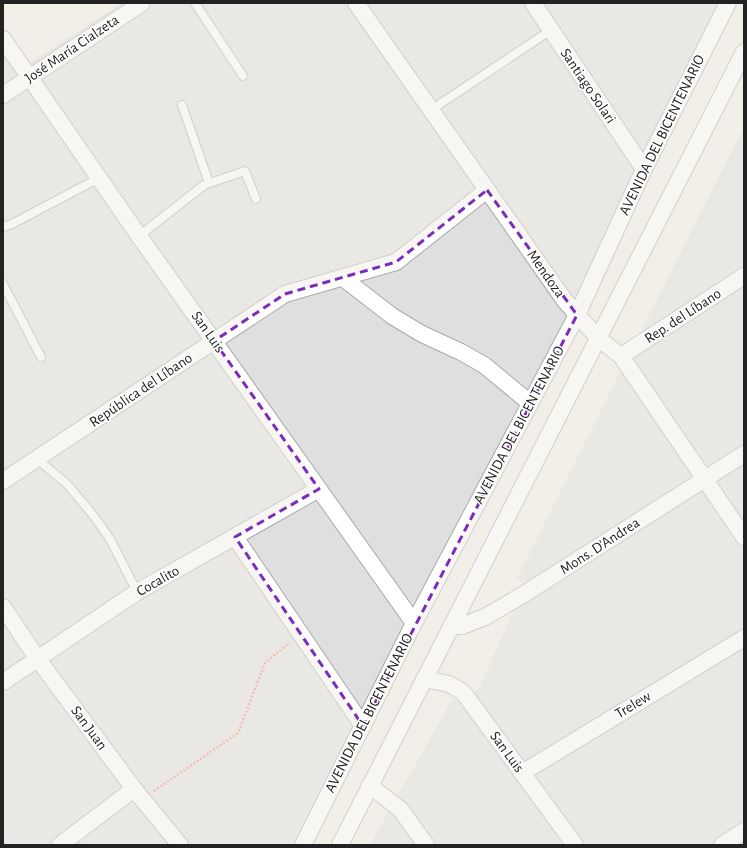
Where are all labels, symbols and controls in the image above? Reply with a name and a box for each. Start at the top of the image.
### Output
street label: José María Cialzeta [22,12,122,86]
street label: Santiago Solari [557,46,619,126]
street label: AVENIDA DEL BICENTENARIO [617,52,707,218]
street label: Mendoza [524,247,568,301]
street label: Rep. del Líbano [642,286,724,346]
street label: San Luis [188,309,228,355]
street label: AVENIDA DEL BICENTENARIO [471,344,567,506]
street label: República del Líbano [87,350,195,430]
street label: Mons. D'Andrea [558,515,643,577]
street label: Cocalito [134,563,182,599]
street label: AVENIDA DEL BICENTENARIO [322,631,416,795]
street label: Trelew [612,689,654,721]
street label: San Juan [68,703,110,753]
street label: San Luis [487,729,527,775]

